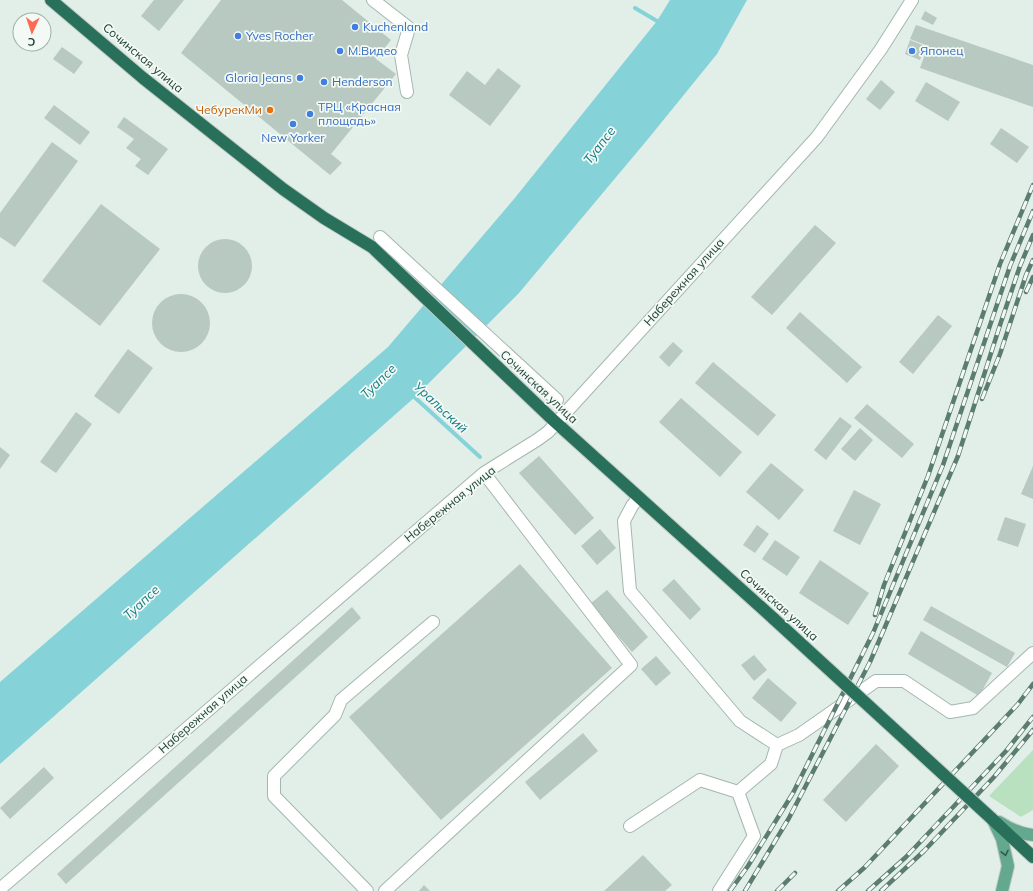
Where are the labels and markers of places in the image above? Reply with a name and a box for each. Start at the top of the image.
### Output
place label: Kuchenland [363,19,428,34]
marker: Kuchenland [350,22,360,32]
place label: Yves Rocher [245,28,314,43]
marker: Yves Rocher [233,31,243,41]
place label: М.Видео [348,43,397,58]
place label: Японец [920,43,964,58]
marker: М.Видео [335,46,345,56]
marker: Японец [907,46,917,56]
place label: Gloria Jeans [225,70,292,85]
marker: Gloria Jeans [295,73,305,83]
place label: Henderson [332,74,393,89]
marker: Henderson [319,77,329,87]
place label: ТРЦ «Красная площадь» [318,99,401,128]
place label: ЧебурекМи [196,102,262,117]
marker: ЧебурекМи [265,105,275,115]
marker: ТРЦ «Красная площадь» [305,109,315,119]
marker: New Yorker [288,119,298,129]
place label: New Yorker [261,130,325,145]

